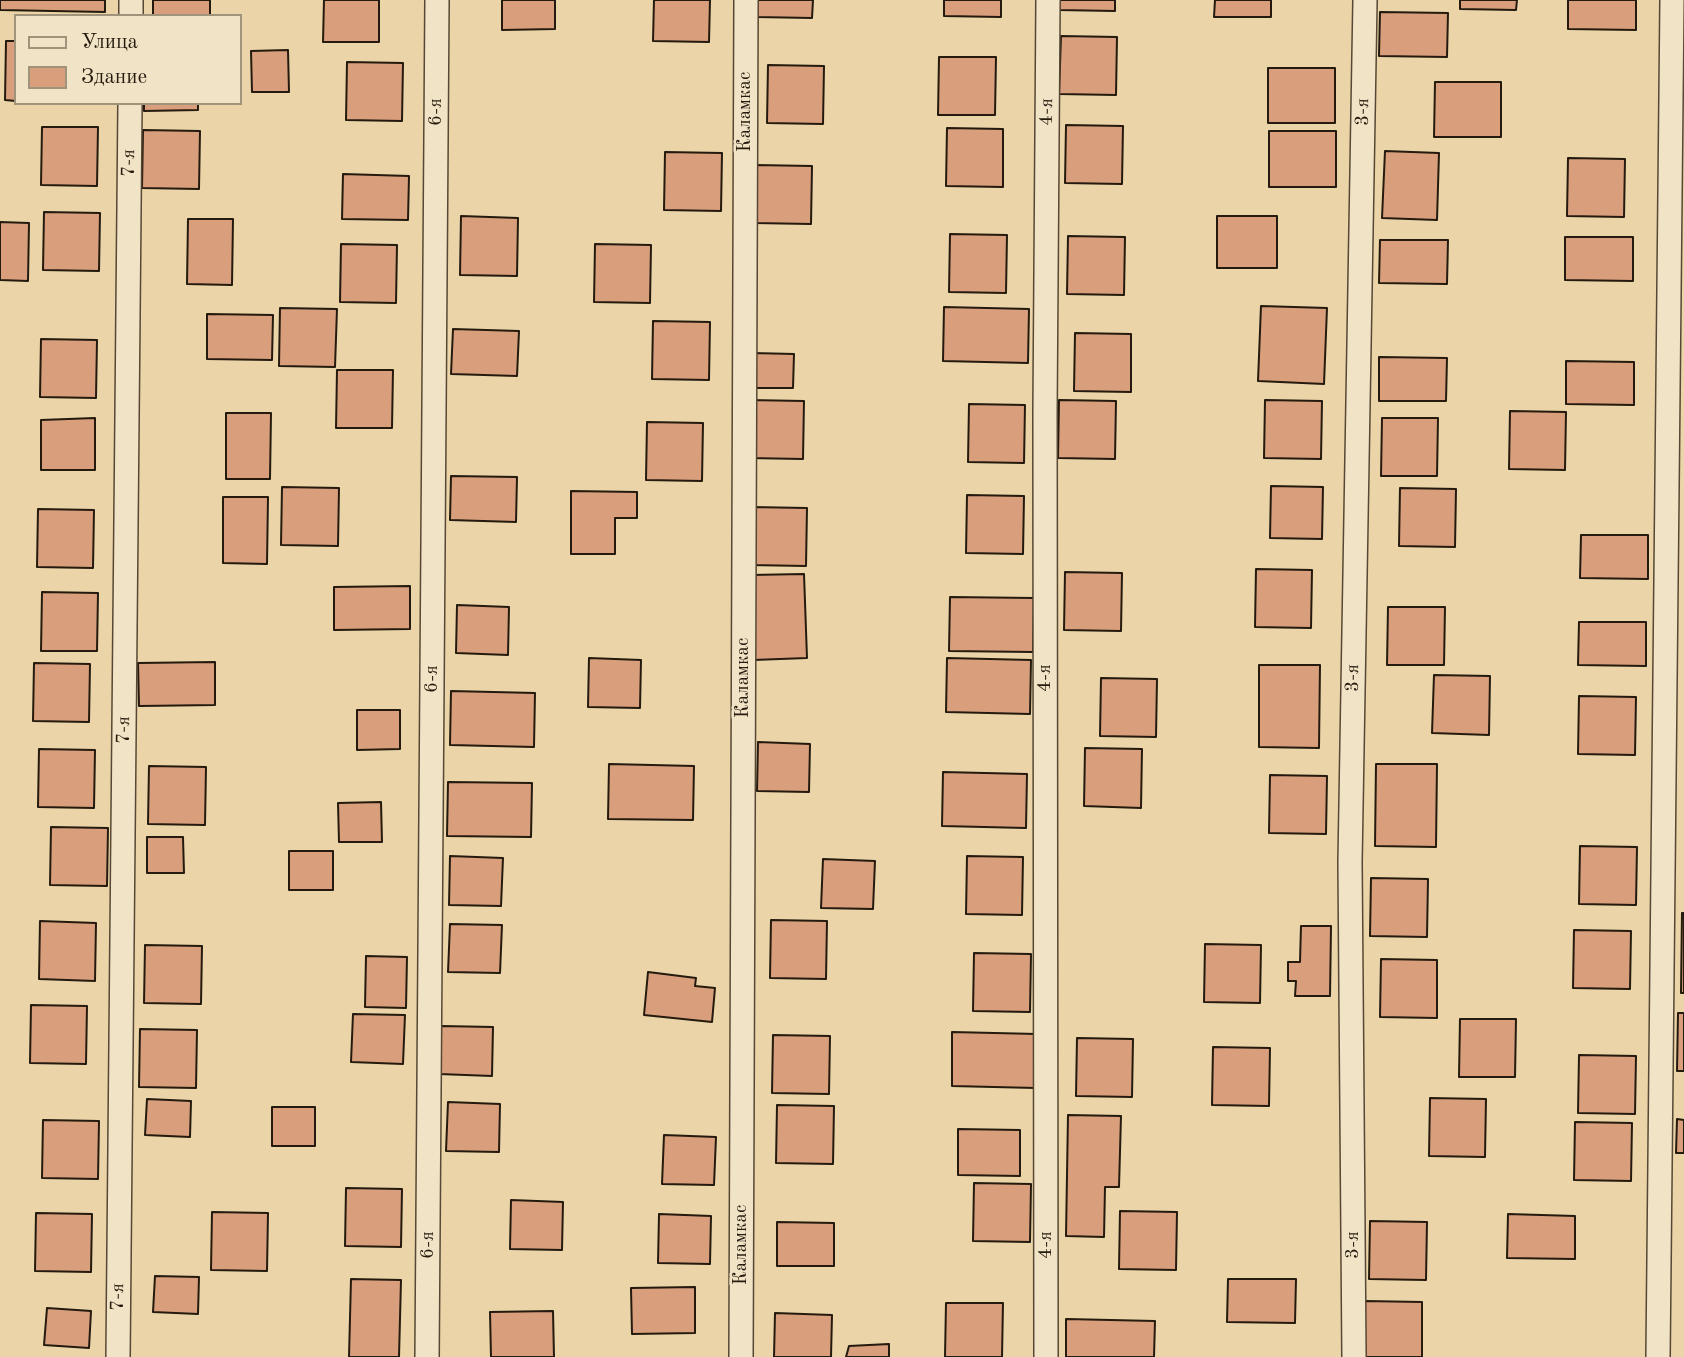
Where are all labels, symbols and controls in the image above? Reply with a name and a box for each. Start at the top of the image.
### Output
legend [14,14,242,105]
text: Улица [81,32,138,53]
text: Здание [81,67,147,88]
street label: Каламкас [734,72,756,152]
street label: 6-я [425,98,447,126]
street label: 4-я [1035,98,1059,126]
street label: 3-я [1351,98,1375,126]
street label: 7-я [117,149,141,177]
street label: Каламкас [732,638,754,718]
street label: 4-я [1034,664,1056,692]
street label: 3-я [1341,664,1365,692]
street label: 6-я [421,665,443,693]
street label: 7-я [112,716,136,744]
street label: Каламкас [730,1205,752,1285]
street label: 6-я [417,1231,439,1259]
street label: 4-я [1035,1231,1057,1259]
street label: 3-я [1342,1231,1364,1259]
street label: 7-я [106,1283,130,1311]

